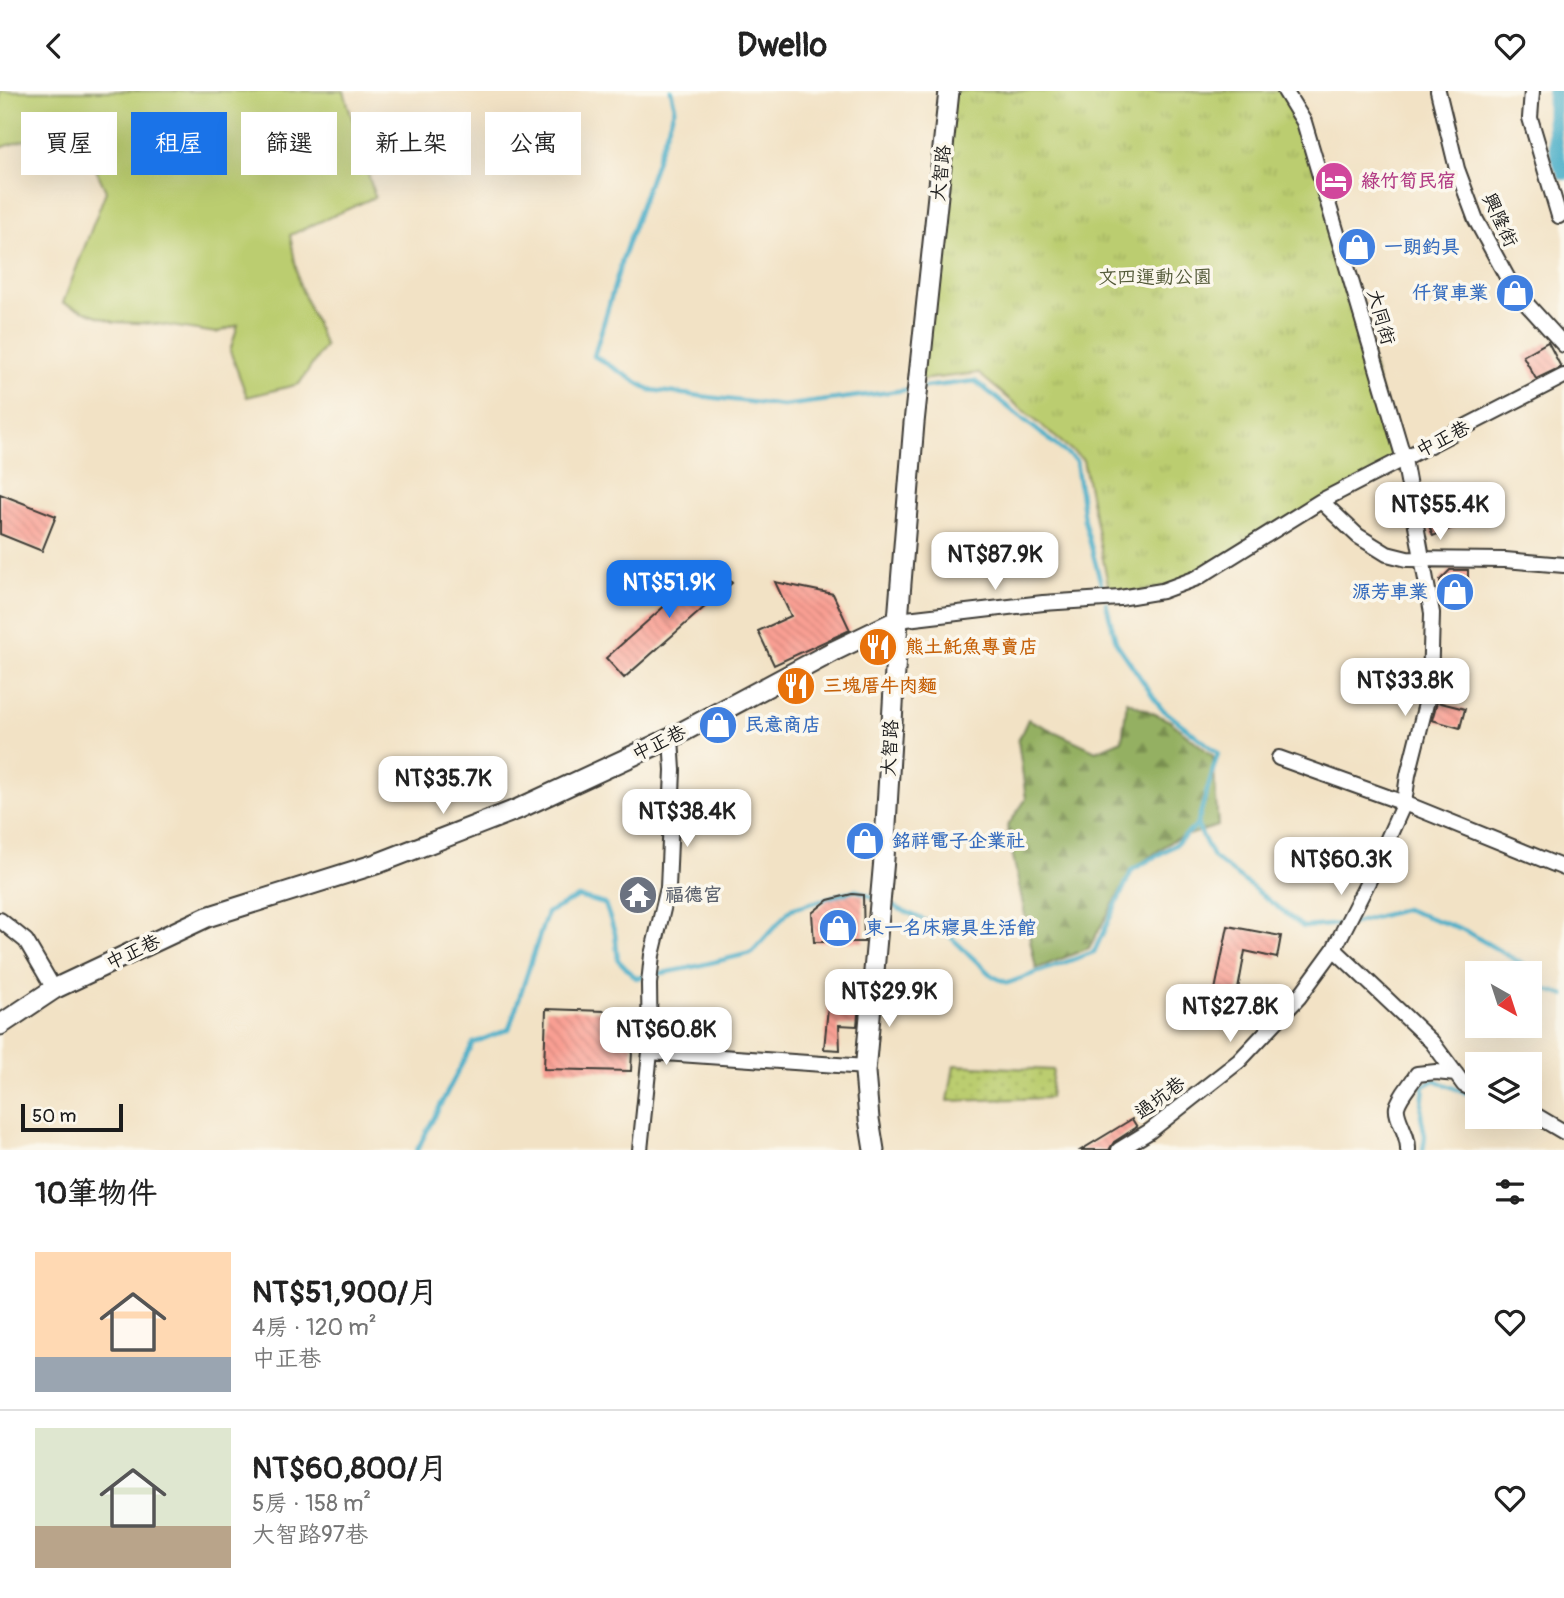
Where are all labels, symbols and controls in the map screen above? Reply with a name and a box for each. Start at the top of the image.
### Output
text: Dwello [737,26,827,66]
icon: back [35,27,73,65]
icon: heart [1491,27,1529,65]
chip: 買屋 [21,112,117,175]
chip: 租屋 [131,112,227,175]
chip: 篩選 [241,112,337,175]
chip: 新上架 [351,112,471,175]
chip: 公寓 [485,112,581,175]
street label: 大智路 [926,143,956,203]
hotel icon: 綠竹筍民宿 [1313,160,1355,202]
place label: 綠竹筍民宿 [1361,169,1456,193]
street label: 興隆街 [1477,189,1523,251]
shop icon: 一朗釣具 [1336,226,1378,268]
place label: 一朗釣具 [1384,235,1460,259]
park label: 文四運動公園 [1098,265,1212,289]
shop icon: 仟賀車業 [1494,272,1536,314]
place label: 仟賀車業 [1412,281,1488,305]
street label: 大同街 [1362,286,1400,348]
street label: 中正巷 [1412,415,1474,463]
pin: NT$55.4K [1368,483,1512,542]
text: NT$55.4K [1391,490,1489,519]
pin: NT$87.9K [923,533,1067,592]
text: NT$87.9K [947,540,1043,569]
pin: NT$51.9K [597,561,741,620]
text: NT$51.9K [623,568,716,597]
shop icon: 源芳車業 [1434,571,1476,613]
place label: 源芳車業 [1352,580,1428,604]
restaurant icon: 熊土魠魚專賣店 [857,626,899,668]
place label: 熊土魠魚專賣店 [905,635,1038,659]
pin: NT$33.8K [1333,659,1477,718]
restaurant icon: 三塊厝牛肉麵 [775,665,817,707]
text: NT$33.8K [1357,666,1453,695]
place label: 三塊厝牛肉麵 [823,674,937,698]
shop icon: 民意商店 [697,704,739,746]
place label: 民意商店 [745,713,821,737]
street label: 大智路 [877,719,903,777]
street label: 中正巷 [628,720,690,766]
pin: NT$35.7K [371,757,515,816]
text: NT$35.7K [394,764,492,793]
pin: NT$38.4K [615,789,759,849]
text: NT$38.4K [638,797,736,826]
shop icon: 銘祥電子企業社 [844,820,886,862]
place label: 銘祥電子企業社 [892,829,1025,853]
pin: NT$60.3K [1269,837,1413,897]
text: NT$60.3K [1290,845,1392,874]
temple icon: 福德宮 [617,874,659,916]
place label: 福德宮 [665,883,722,907]
shop icon: 東一名床寢具生活館 [817,907,859,949]
place label: 東一名床寢具生活館 [865,916,1036,940]
street label: 中正巷 [102,929,164,975]
north arrow [1465,961,1542,1038]
map controls [1465,961,1542,1129]
pin: NT$29.9K [817,969,961,1029]
text: NT$29.9K [841,977,937,1006]
pin: NT$27.8K [1158,985,1302,1044]
text: NT$27.8K [1182,992,1278,1021]
pin: NT$60.8K [594,1007,738,1067]
text: NT$60.8K [616,1015,716,1044]
button: layers [1465,1052,1542,1129]
street label: 過坑巷 [1130,1071,1190,1125]
scale bar [21,1101,122,1133]
text: 50 m [32,1104,76,1128]
icon: filters [1491,1173,1529,1211]
text: 10筆物件 [35,1175,157,1212]
text: NT$51,900/月 [252,1274,438,1311]
icon: home [91,1280,175,1364]
icon: heart [1491,1303,1529,1341]
text: 4房 · 120 m² [252,1313,377,1342]
text: 中正巷 [252,1344,321,1373]
text: NT$60,800/月 [252,1450,448,1487]
icon: home [91,1456,175,1540]
icon: heart [1491,1479,1529,1517]
text: 5房 · 158 m² [252,1489,371,1518]
text: 大智路97巷 [252,1520,368,1549]

